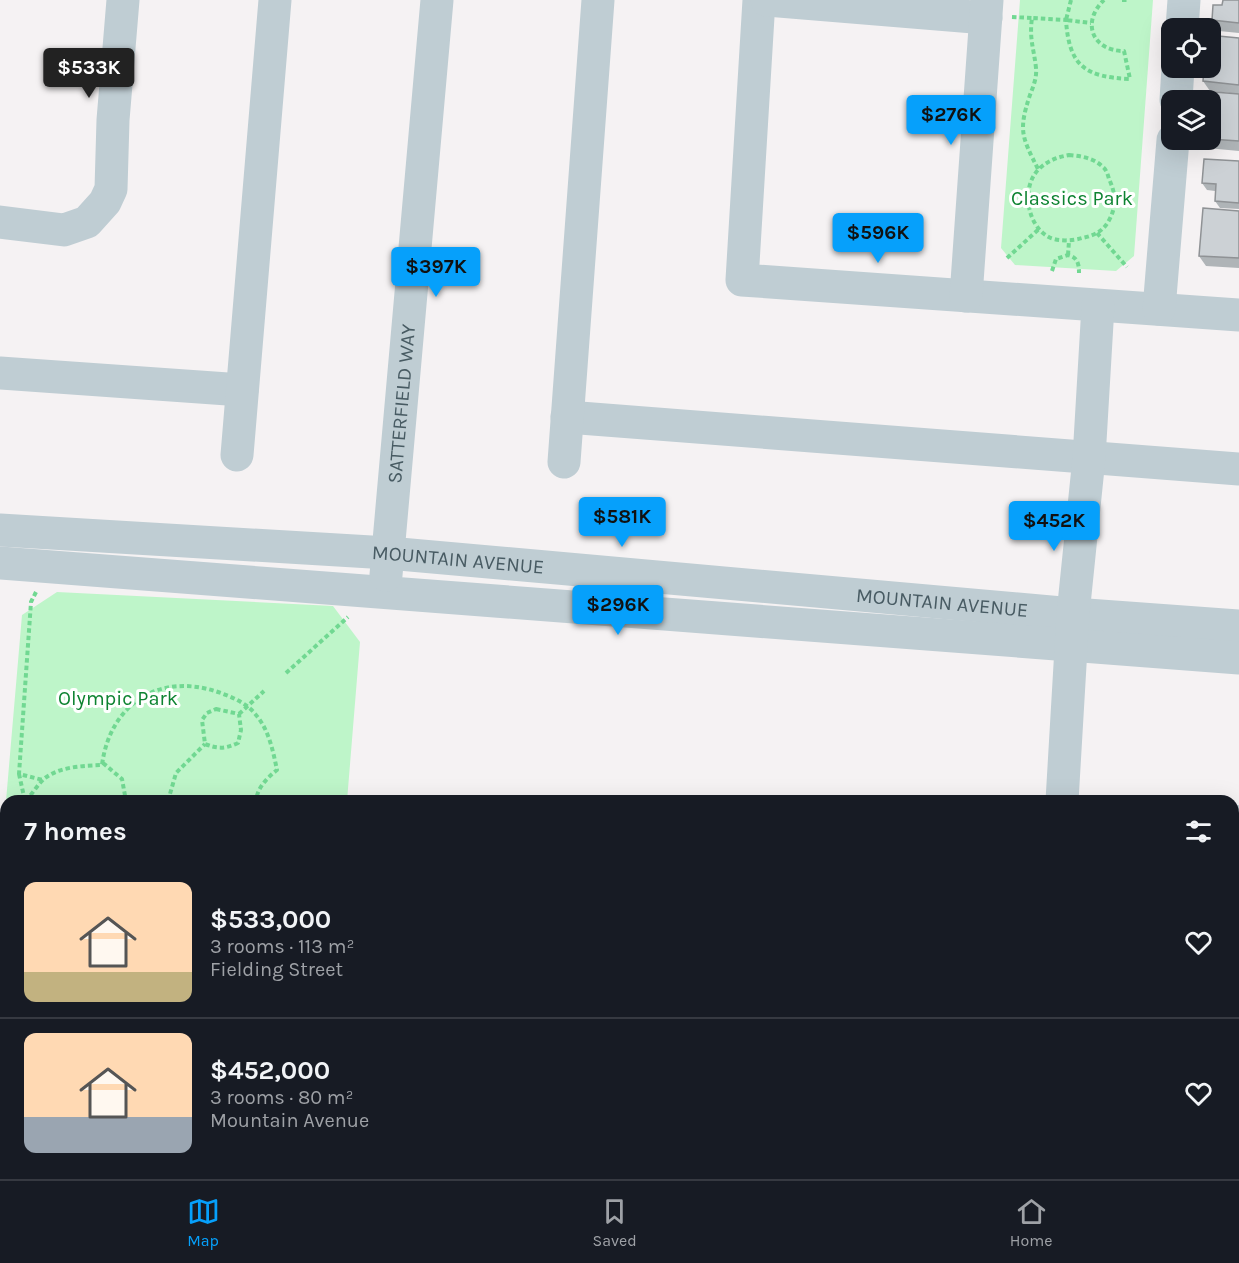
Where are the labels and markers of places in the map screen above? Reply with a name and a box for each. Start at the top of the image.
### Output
pin: $533K [47,48,131,99]
pin: $276K [909,95,993,146]
pin: $596K [836,213,920,264]
pin: $397K [394,247,478,298]
pin: $581K [580,497,664,548]
pin: $452K [1012,501,1096,552]
pin: $296K [576,585,660,636]

